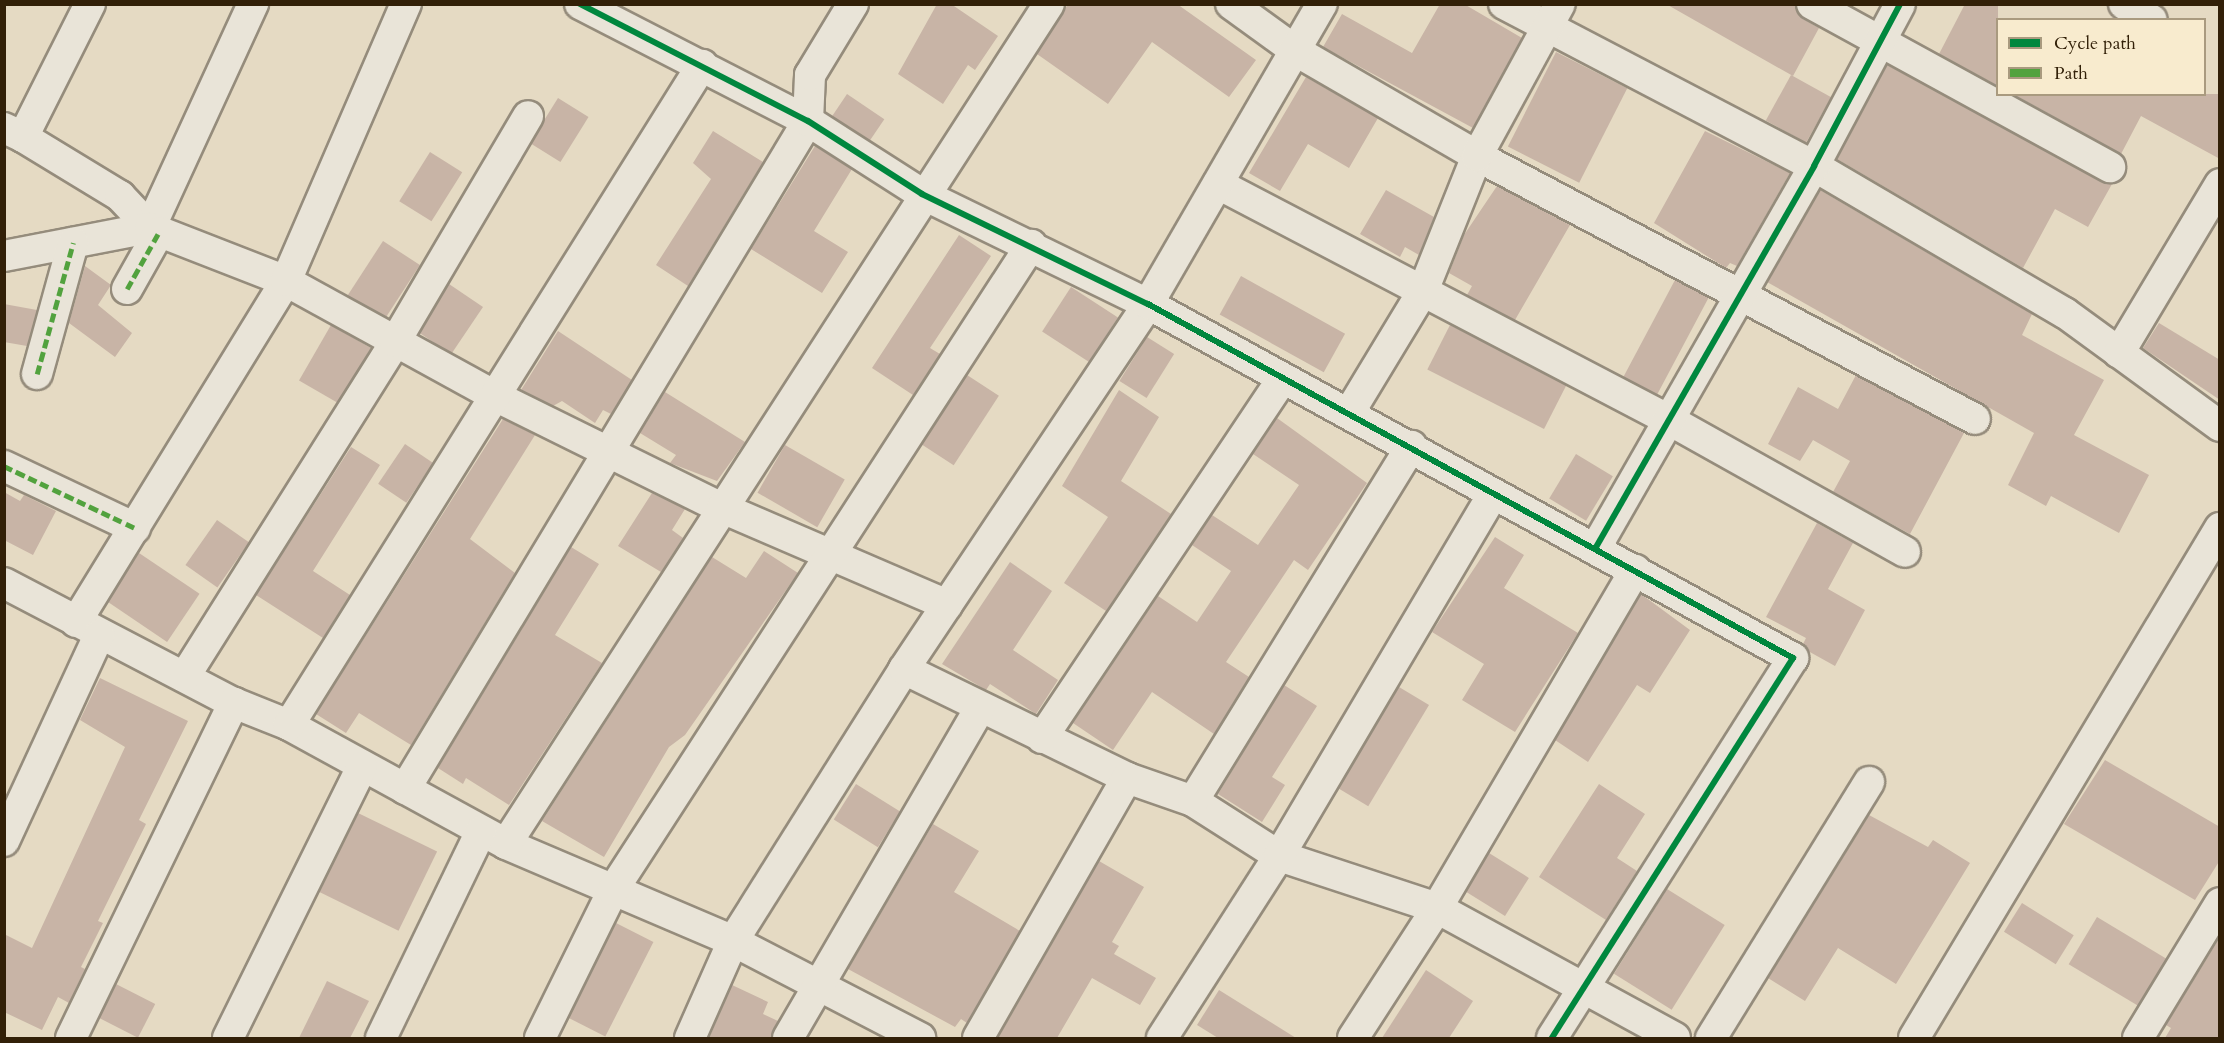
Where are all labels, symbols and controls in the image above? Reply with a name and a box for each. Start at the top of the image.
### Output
legend [1996,18,2206,96]
text: Cycle path [2054,31,2136,56]
text: Path [2054,61,2088,86]

